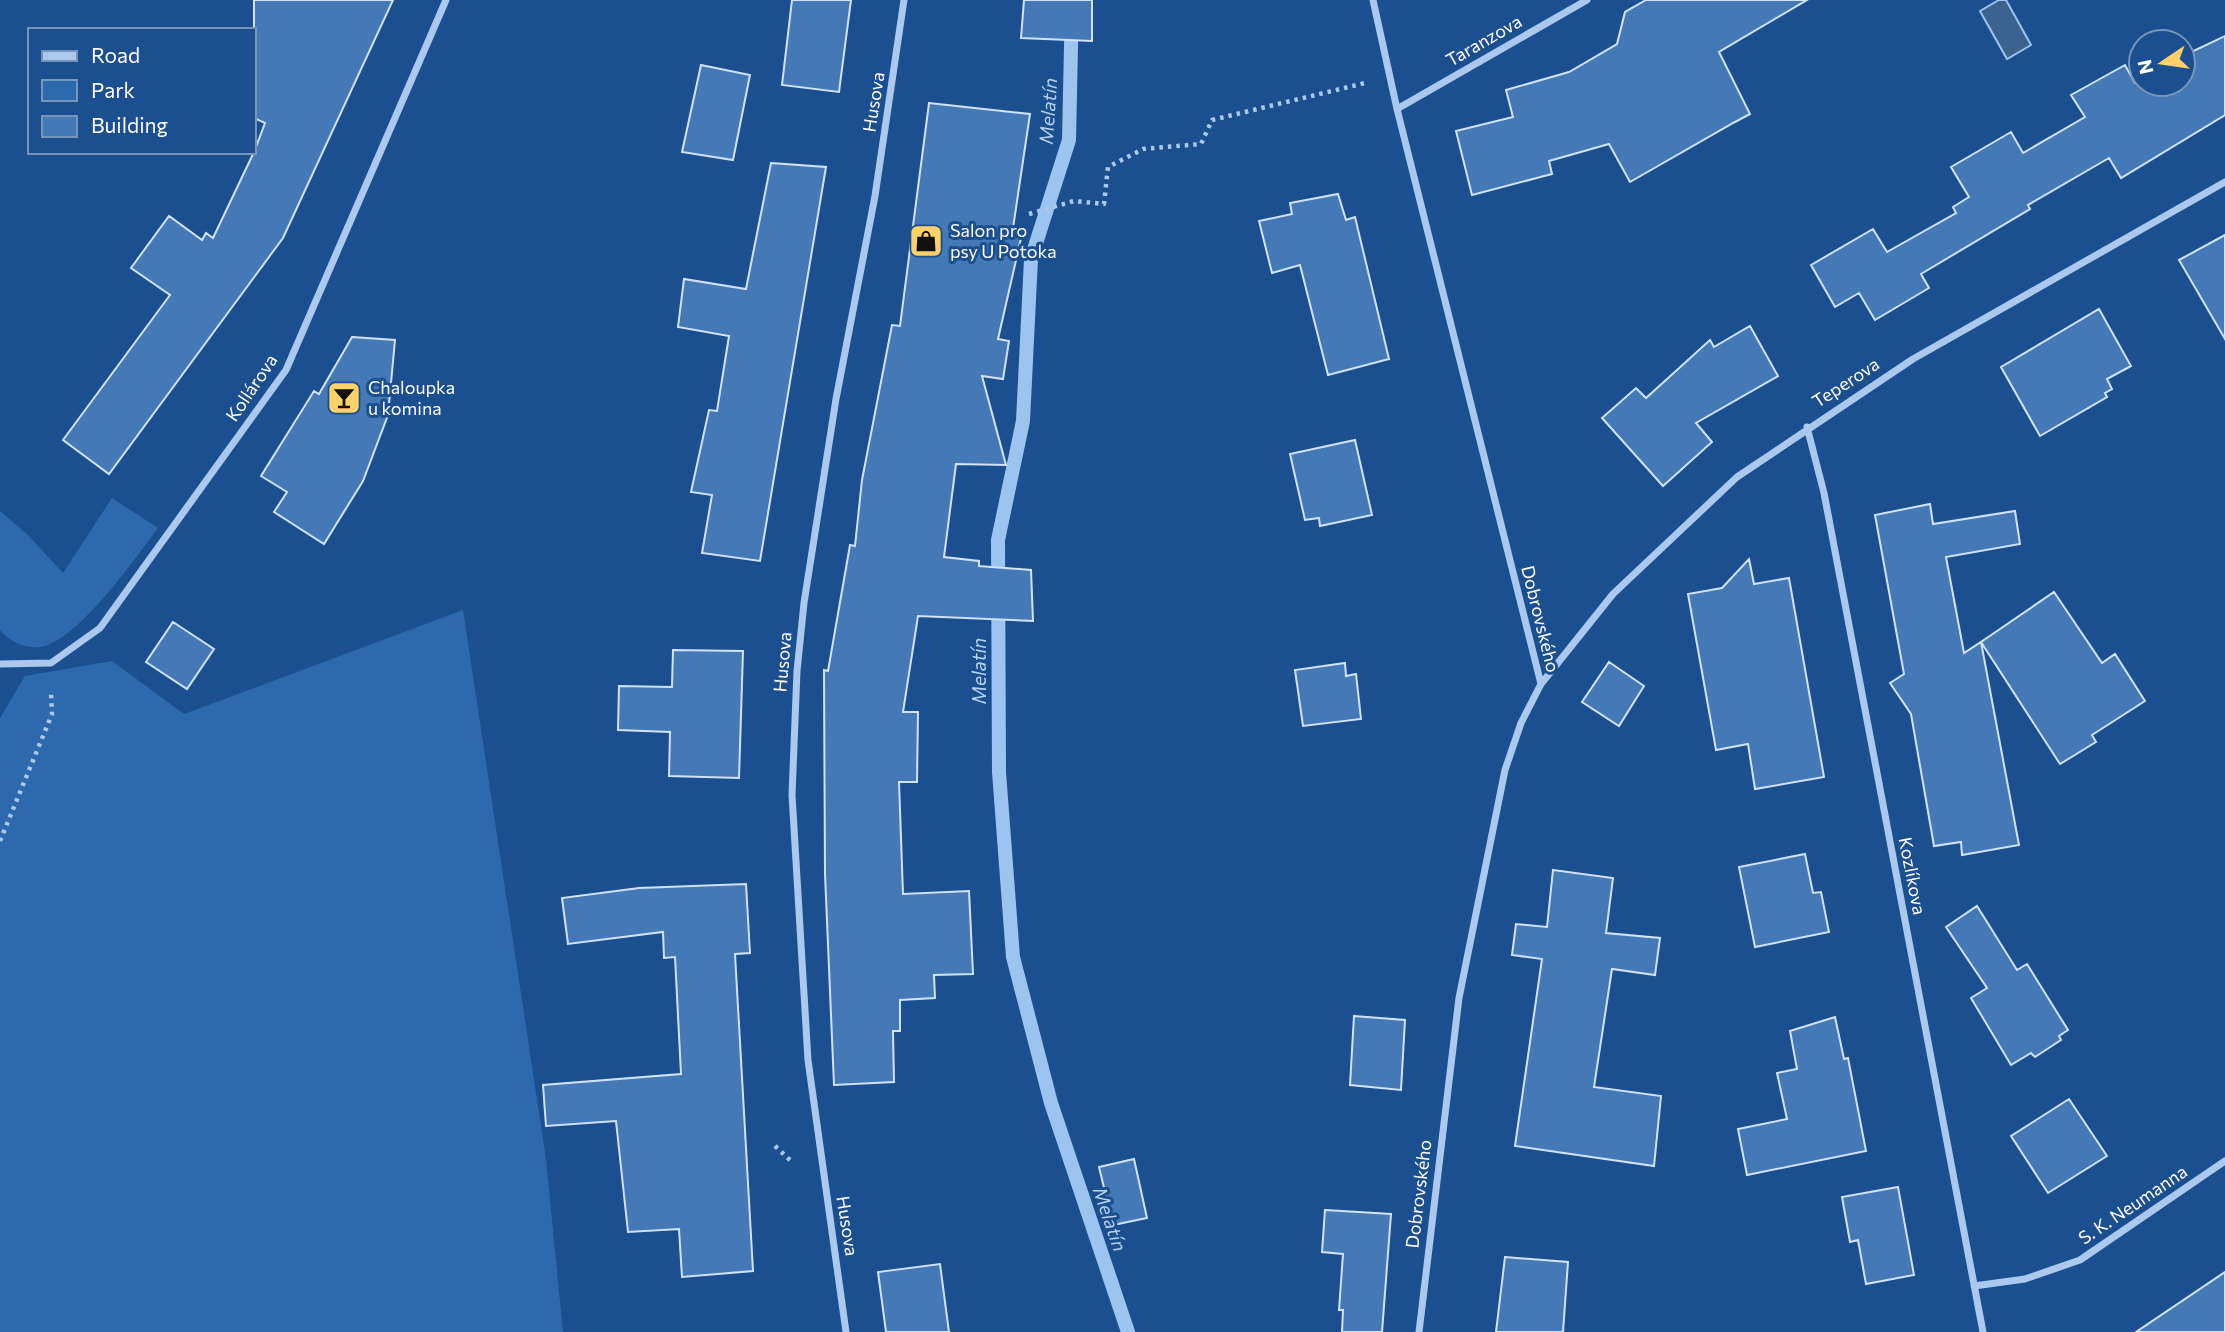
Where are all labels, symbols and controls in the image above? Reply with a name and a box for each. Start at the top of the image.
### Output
street label: Taranzova [1442,10,1525,71]
legend [28,28,256,154]
north arrow [2127,28,2197,98]
text: Road [91,42,140,67]
text: N [2132,57,2158,76]
street label: Husova [857,70,889,134]
text: Park [91,77,135,102]
water label: Melatín [1034,77,1061,145]
text: Building [91,112,168,137]
place label: Salon pro psy U Potoka [950,219,1057,262]
shop icon: Salon pro psy U Potoka [907,222,945,260]
street label: Kollárova [221,350,282,425]
street label: Teperova [1808,352,1883,412]
place label: Chaloupka u komina [368,376,455,419]
bar icon: Chaloupka u komina [325,379,363,417]
street label: Dobrovského [1517,563,1565,674]
street label: Husova [768,631,796,693]
water label: Melatín [967,638,990,704]
street label: Kozlíkova [1895,835,1931,916]
street label: Dobrovského [1400,1138,1436,1249]
street label: S. K. Neumanna [2074,1160,2191,1249]
water label: Melatín [1089,1184,1132,1254]
street label: Husova [832,1194,864,1258]

